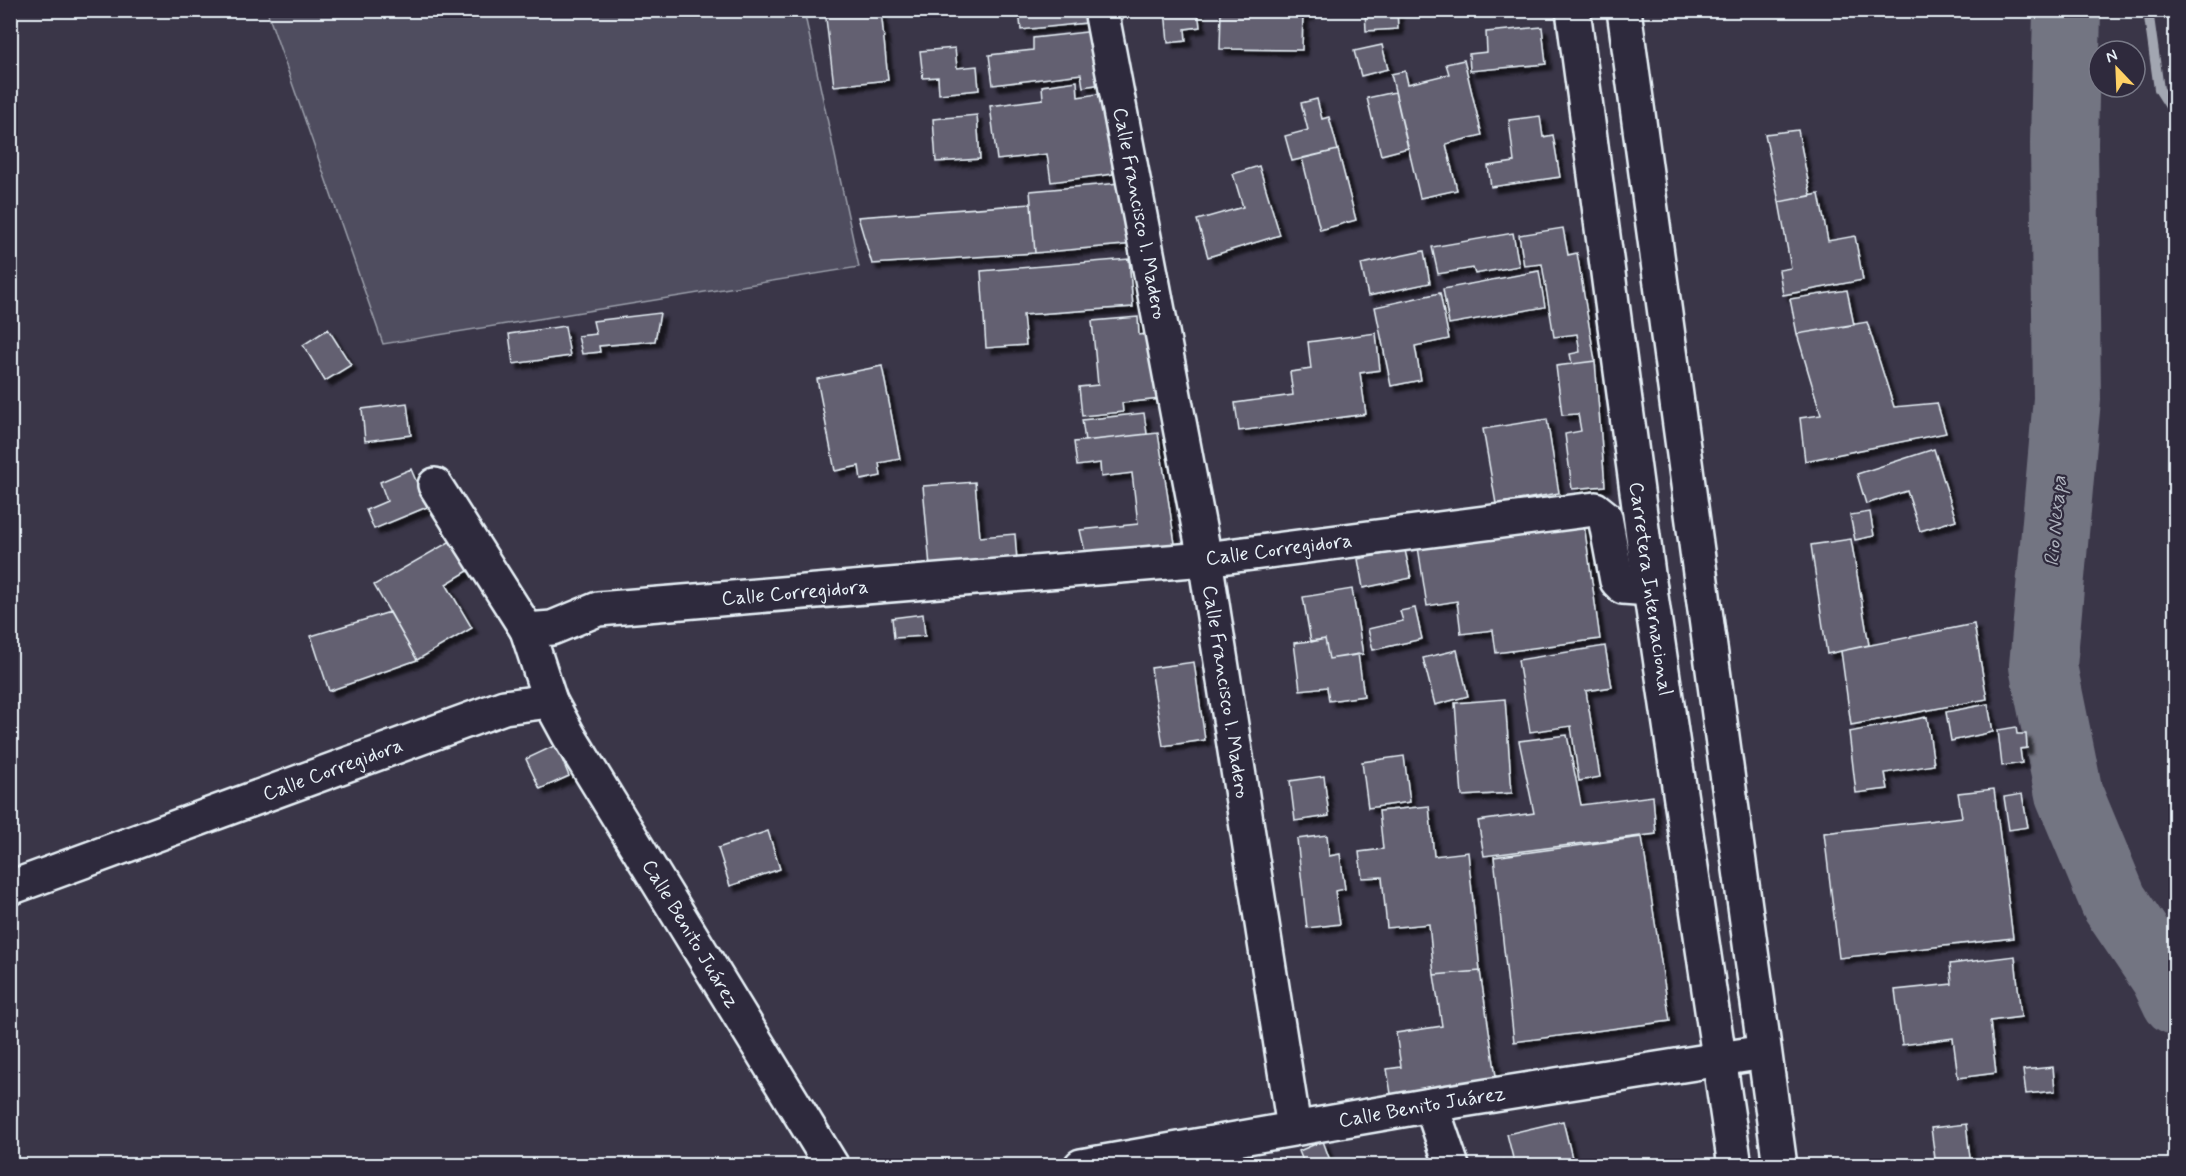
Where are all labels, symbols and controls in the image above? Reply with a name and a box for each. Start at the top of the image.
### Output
north arrow [2087,39,2147,99]
text: N [2103,45,2121,68]
street label: Calle Francisco I. Madero [1106,105,1173,322]
water label: Rio Nexapa [2038,475,2074,567]
street label: Carretera Internacional [1622,480,1679,698]
street label: Calle Corregidora [1204,527,1354,572]
street label: Calle Corregidora [720,573,870,612]
street label: Calle Francisco I. Madero [1196,583,1256,800]
street label: Calle Corregidora [259,732,407,808]
street label: Calle Benito Juárez [635,855,745,1013]
street label: Calle Benito Juárez [1336,1080,1508,1134]

